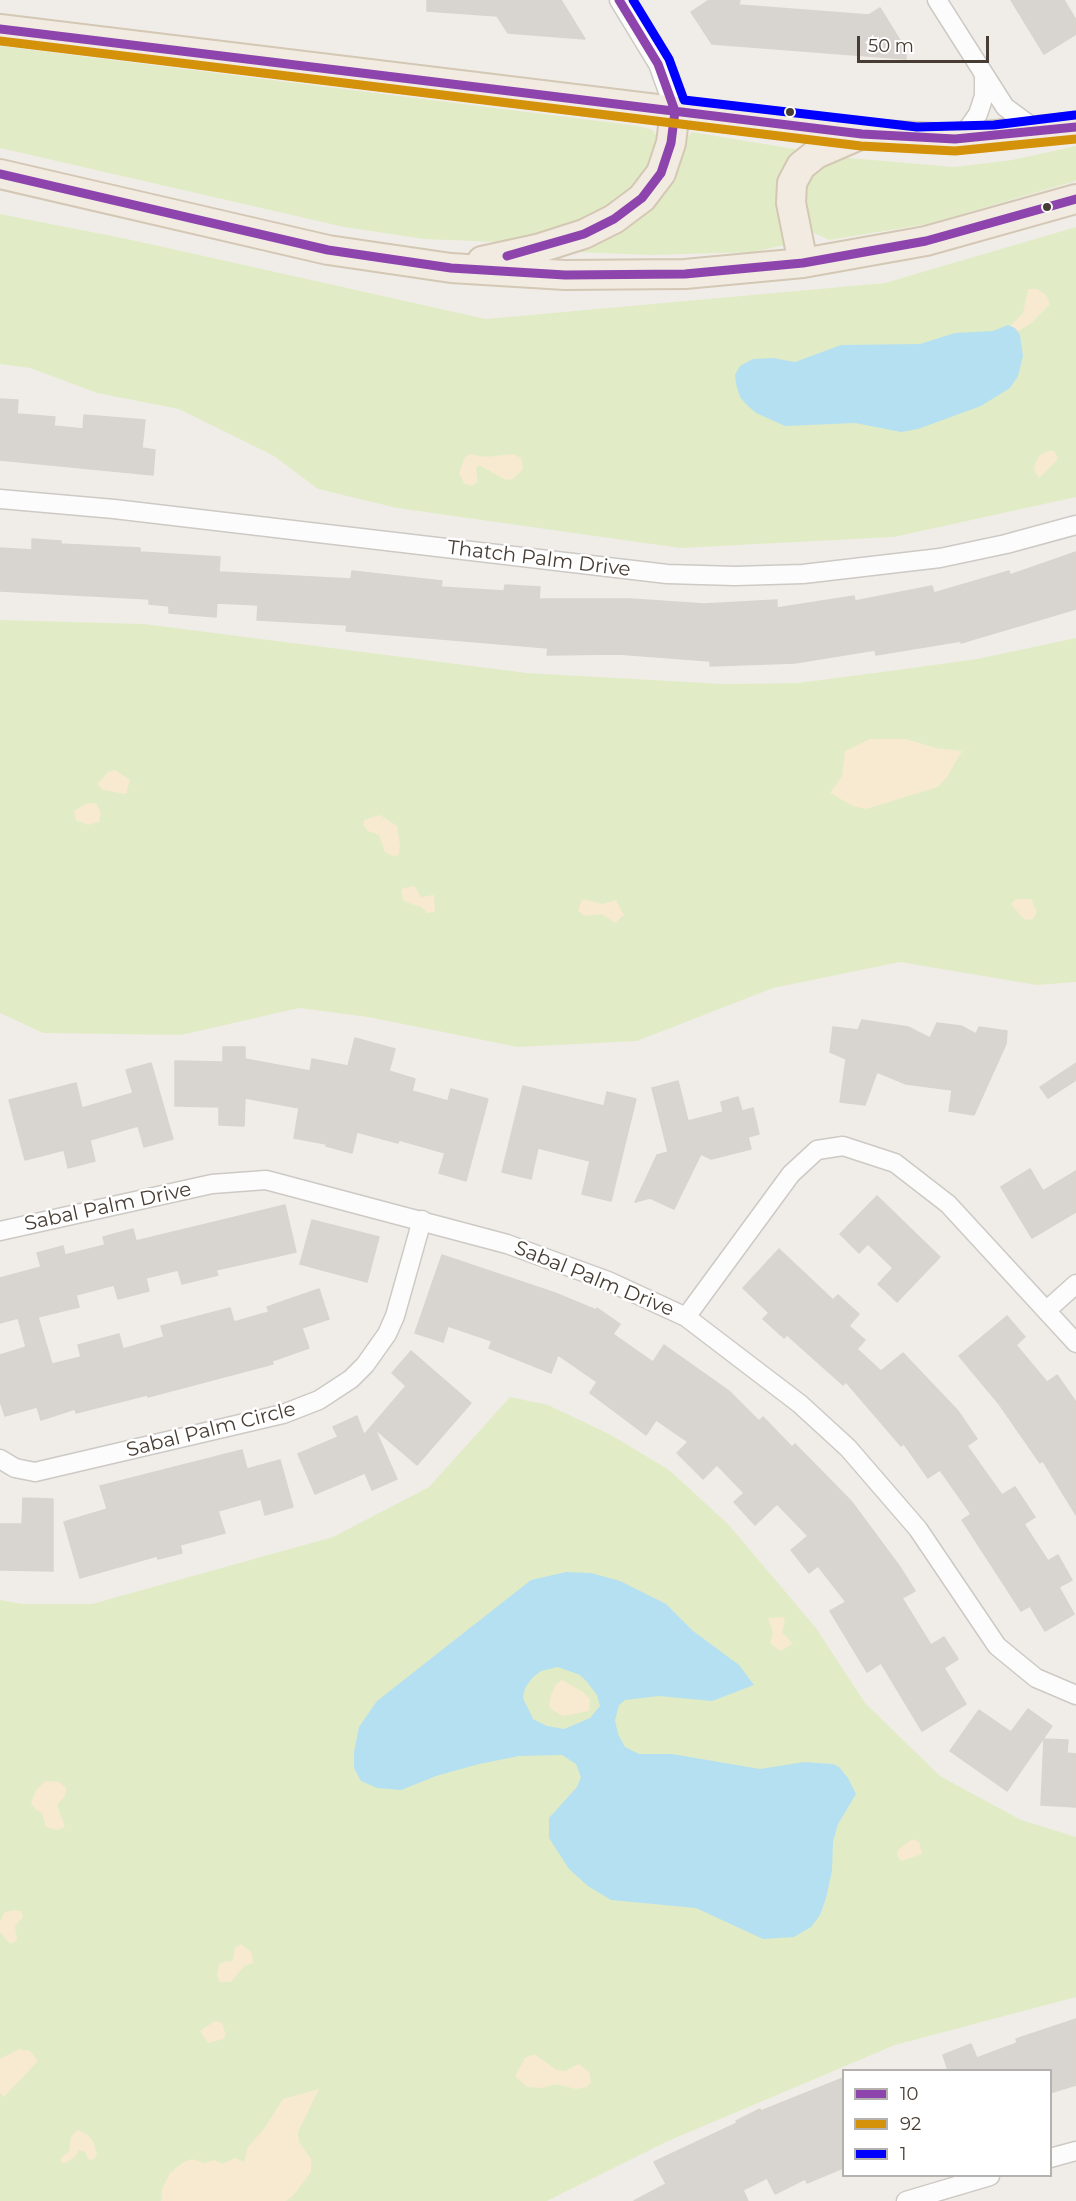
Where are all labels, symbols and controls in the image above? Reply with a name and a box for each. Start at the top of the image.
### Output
scale bar [860,24,992,62]
text: 50 m [868,35,914,57]
unlabelled marker [784,106,796,118]
unlabelled marker [1041,201,1053,213]
street label: Thatch Palm Drive [446,536,632,582]
street label: Sabal Palm Drive [22,1178,194,1236]
street label: Sabal Palm Drive [511,1236,677,1322]
street label: Sabal Palm Circle [124,1397,298,1463]
legend [842,2069,1052,2177]
text: 10 [900,2083,918,2105]
text: 92 [900,2113,921,2135]
text: 1 [900,2143,907,2165]

